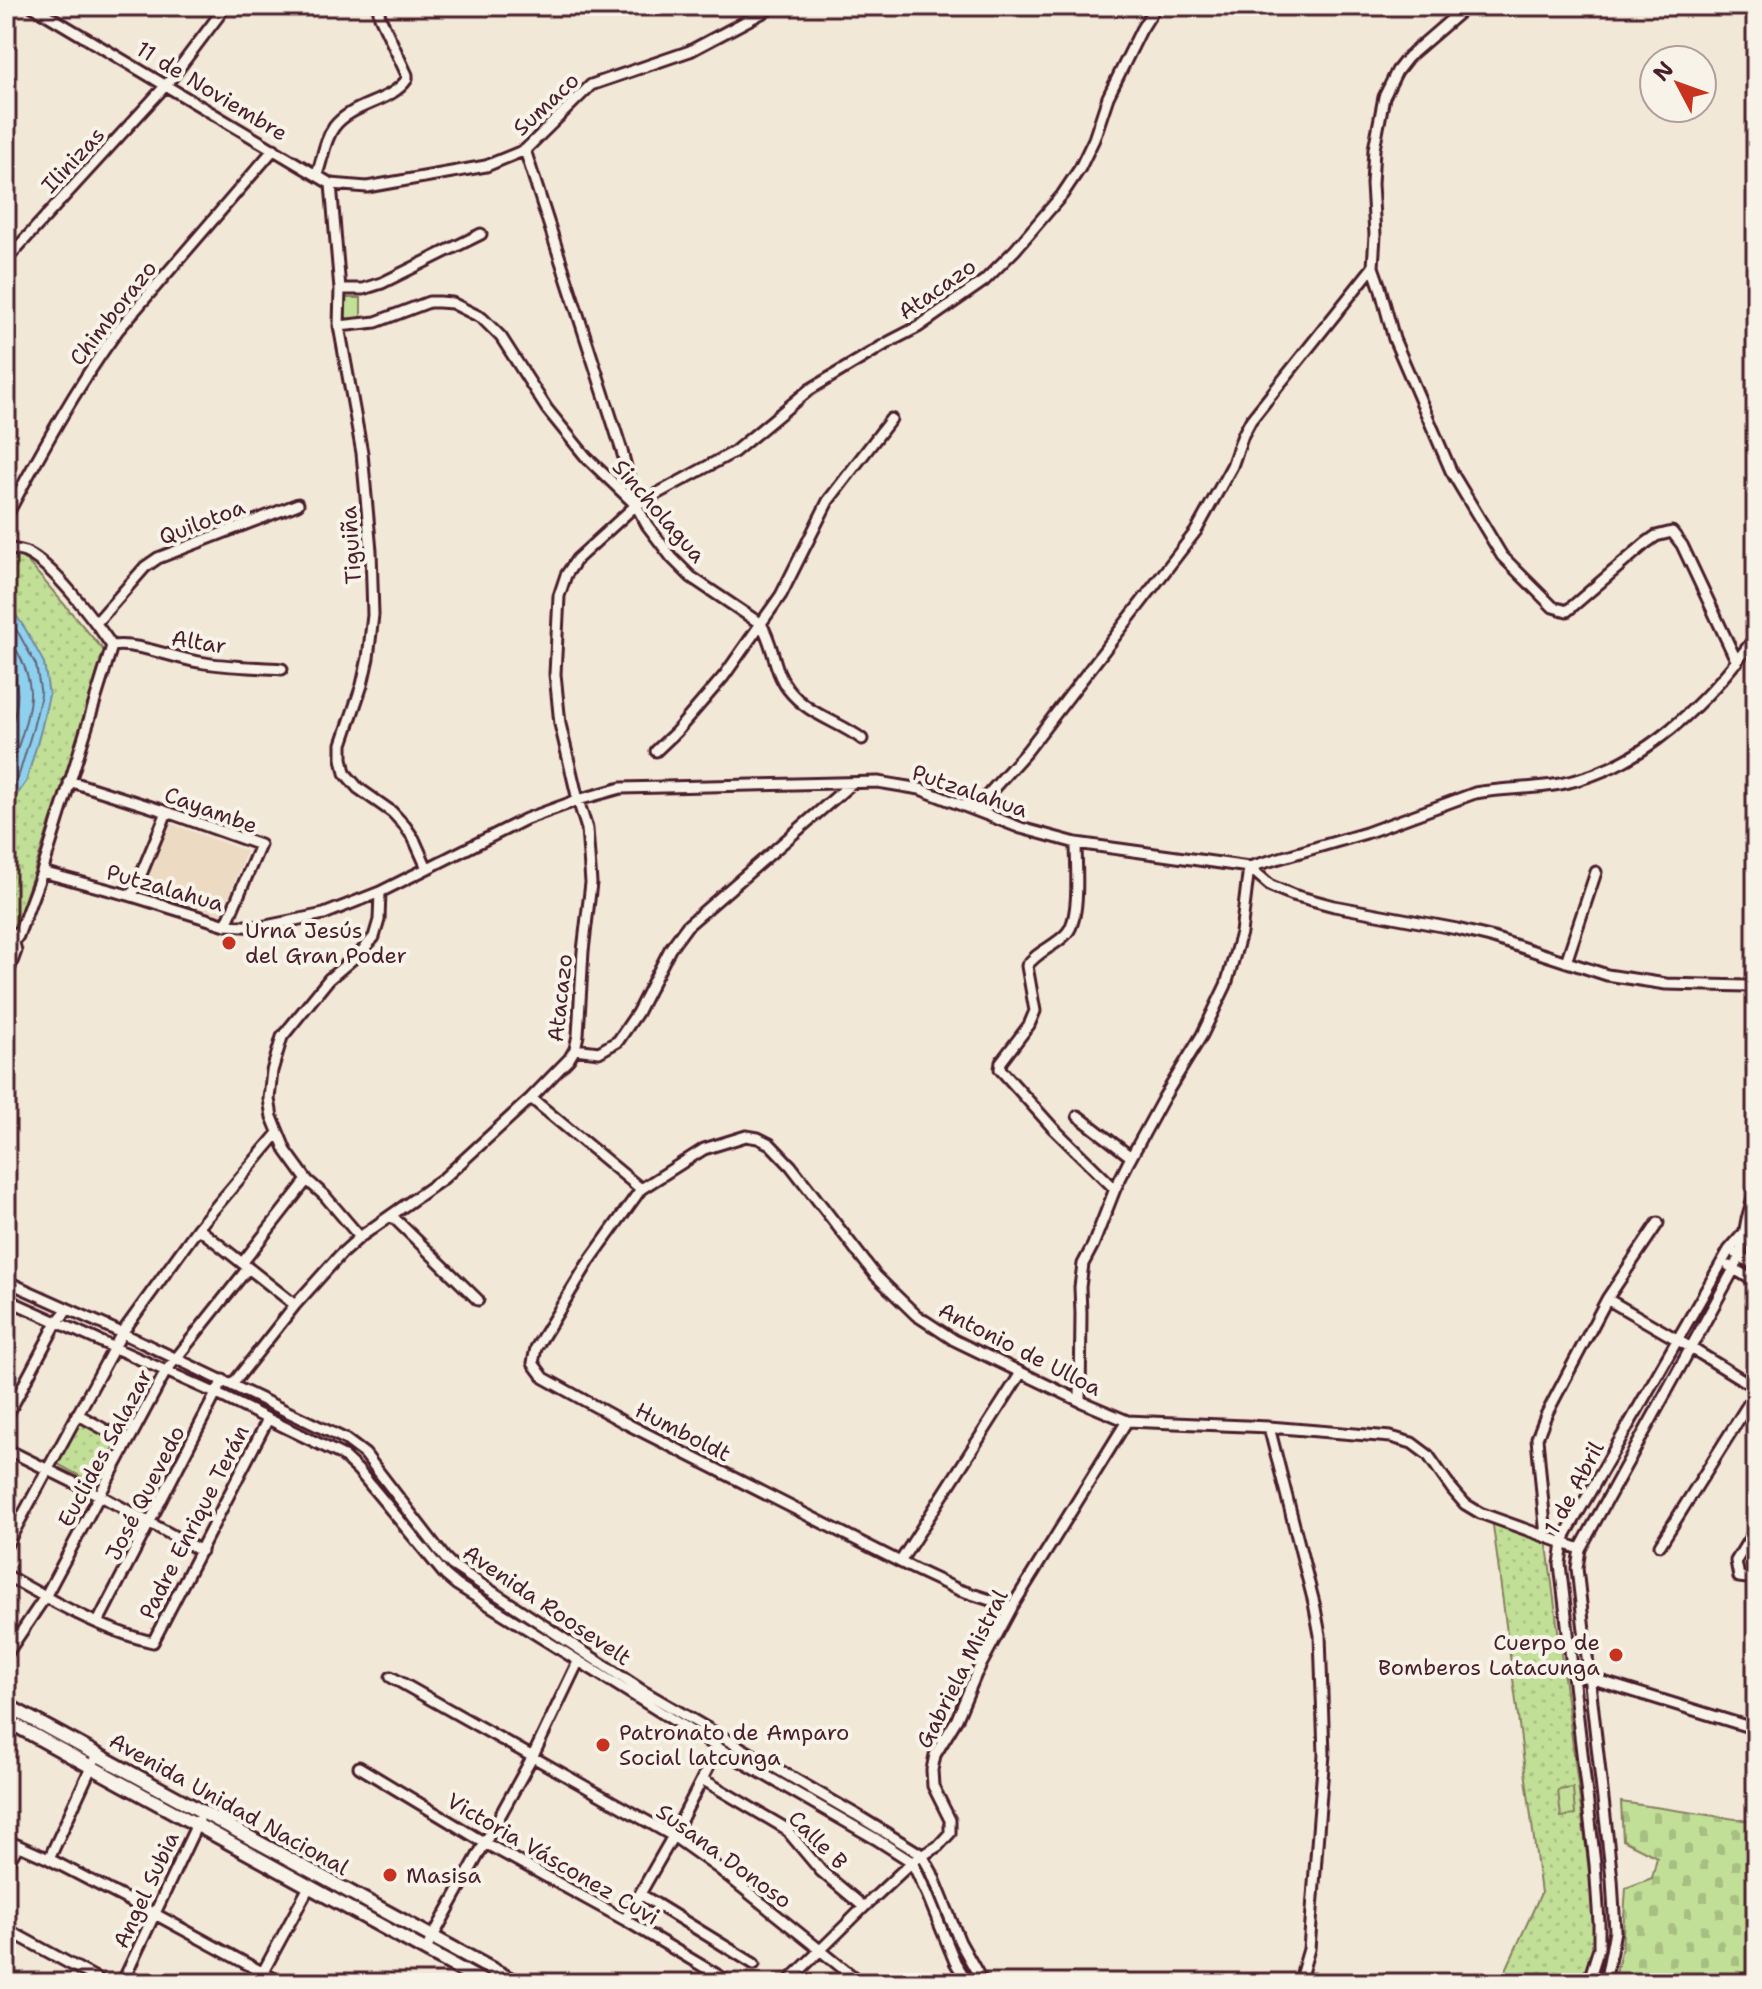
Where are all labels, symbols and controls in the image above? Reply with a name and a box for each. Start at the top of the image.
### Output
street label: 11 de Noviembre [131,34,293,148]
north arrow [1638,44,1718,124]
text: N [1647,55,1680,87]
street label: Sumaco [507,66,585,142]
street label: Ilinizas [35,121,111,199]
street label: Atacazo [892,252,982,326]
street label: Chimborazo [63,254,163,372]
street label: Sincholagua [606,453,712,569]
street label: Quilotoa [155,492,249,552]
street label: Tiguiña [334,505,368,585]
street label: Altar [170,623,228,661]
street label: Putzalahua [908,758,1032,824]
street label: Cayambe [160,780,262,840]
street label: Putzalahua [103,857,227,919]
place label: Urna Jesús del Gran Poder [245,916,407,970]
marker: Urna Jesús del Gran Poder [220,934,238,952]
street label: Atacazo [541,952,579,1044]
street label: Antonio de Ulloa [933,1295,1107,1403]
street label: Euclides Salazar [51,1364,159,1532]
street label: Humboldt [630,1396,736,1468]
street label: Padre Enrique Terán [132,1420,256,1624]
street label: José Quevedo [99,1421,191,1565]
street label: 1 de Abril [1537,1436,1611,1540]
street label: Avenida Roosevelt [457,1538,637,1672]
street label: Gabriela Mistral [909,1584,1015,1753]
place label: Cuerpo de Bomberos Latacunga [1378,1628,1600,1682]
marker: Cuerpo de Bomberos Latacunga [1607,1646,1625,1664]
place label: Patronato de Amparo Social latcunga [619,1718,849,1772]
street label: Avenida Unidad Nacional [104,1726,354,1882]
marker: Patronato de Amparo Social latcunga [594,1736,612,1754]
street label: Victoria Vásconez Cuvi [441,1786,665,1932]
street label: Susana Donoso [650,1797,798,1915]
street label: Calle B [782,1804,854,1876]
street label: Angel Subia [106,1827,186,1953]
place label: Masisa [406,1861,482,1890]
marker: Masisa [381,1866,399,1884]

